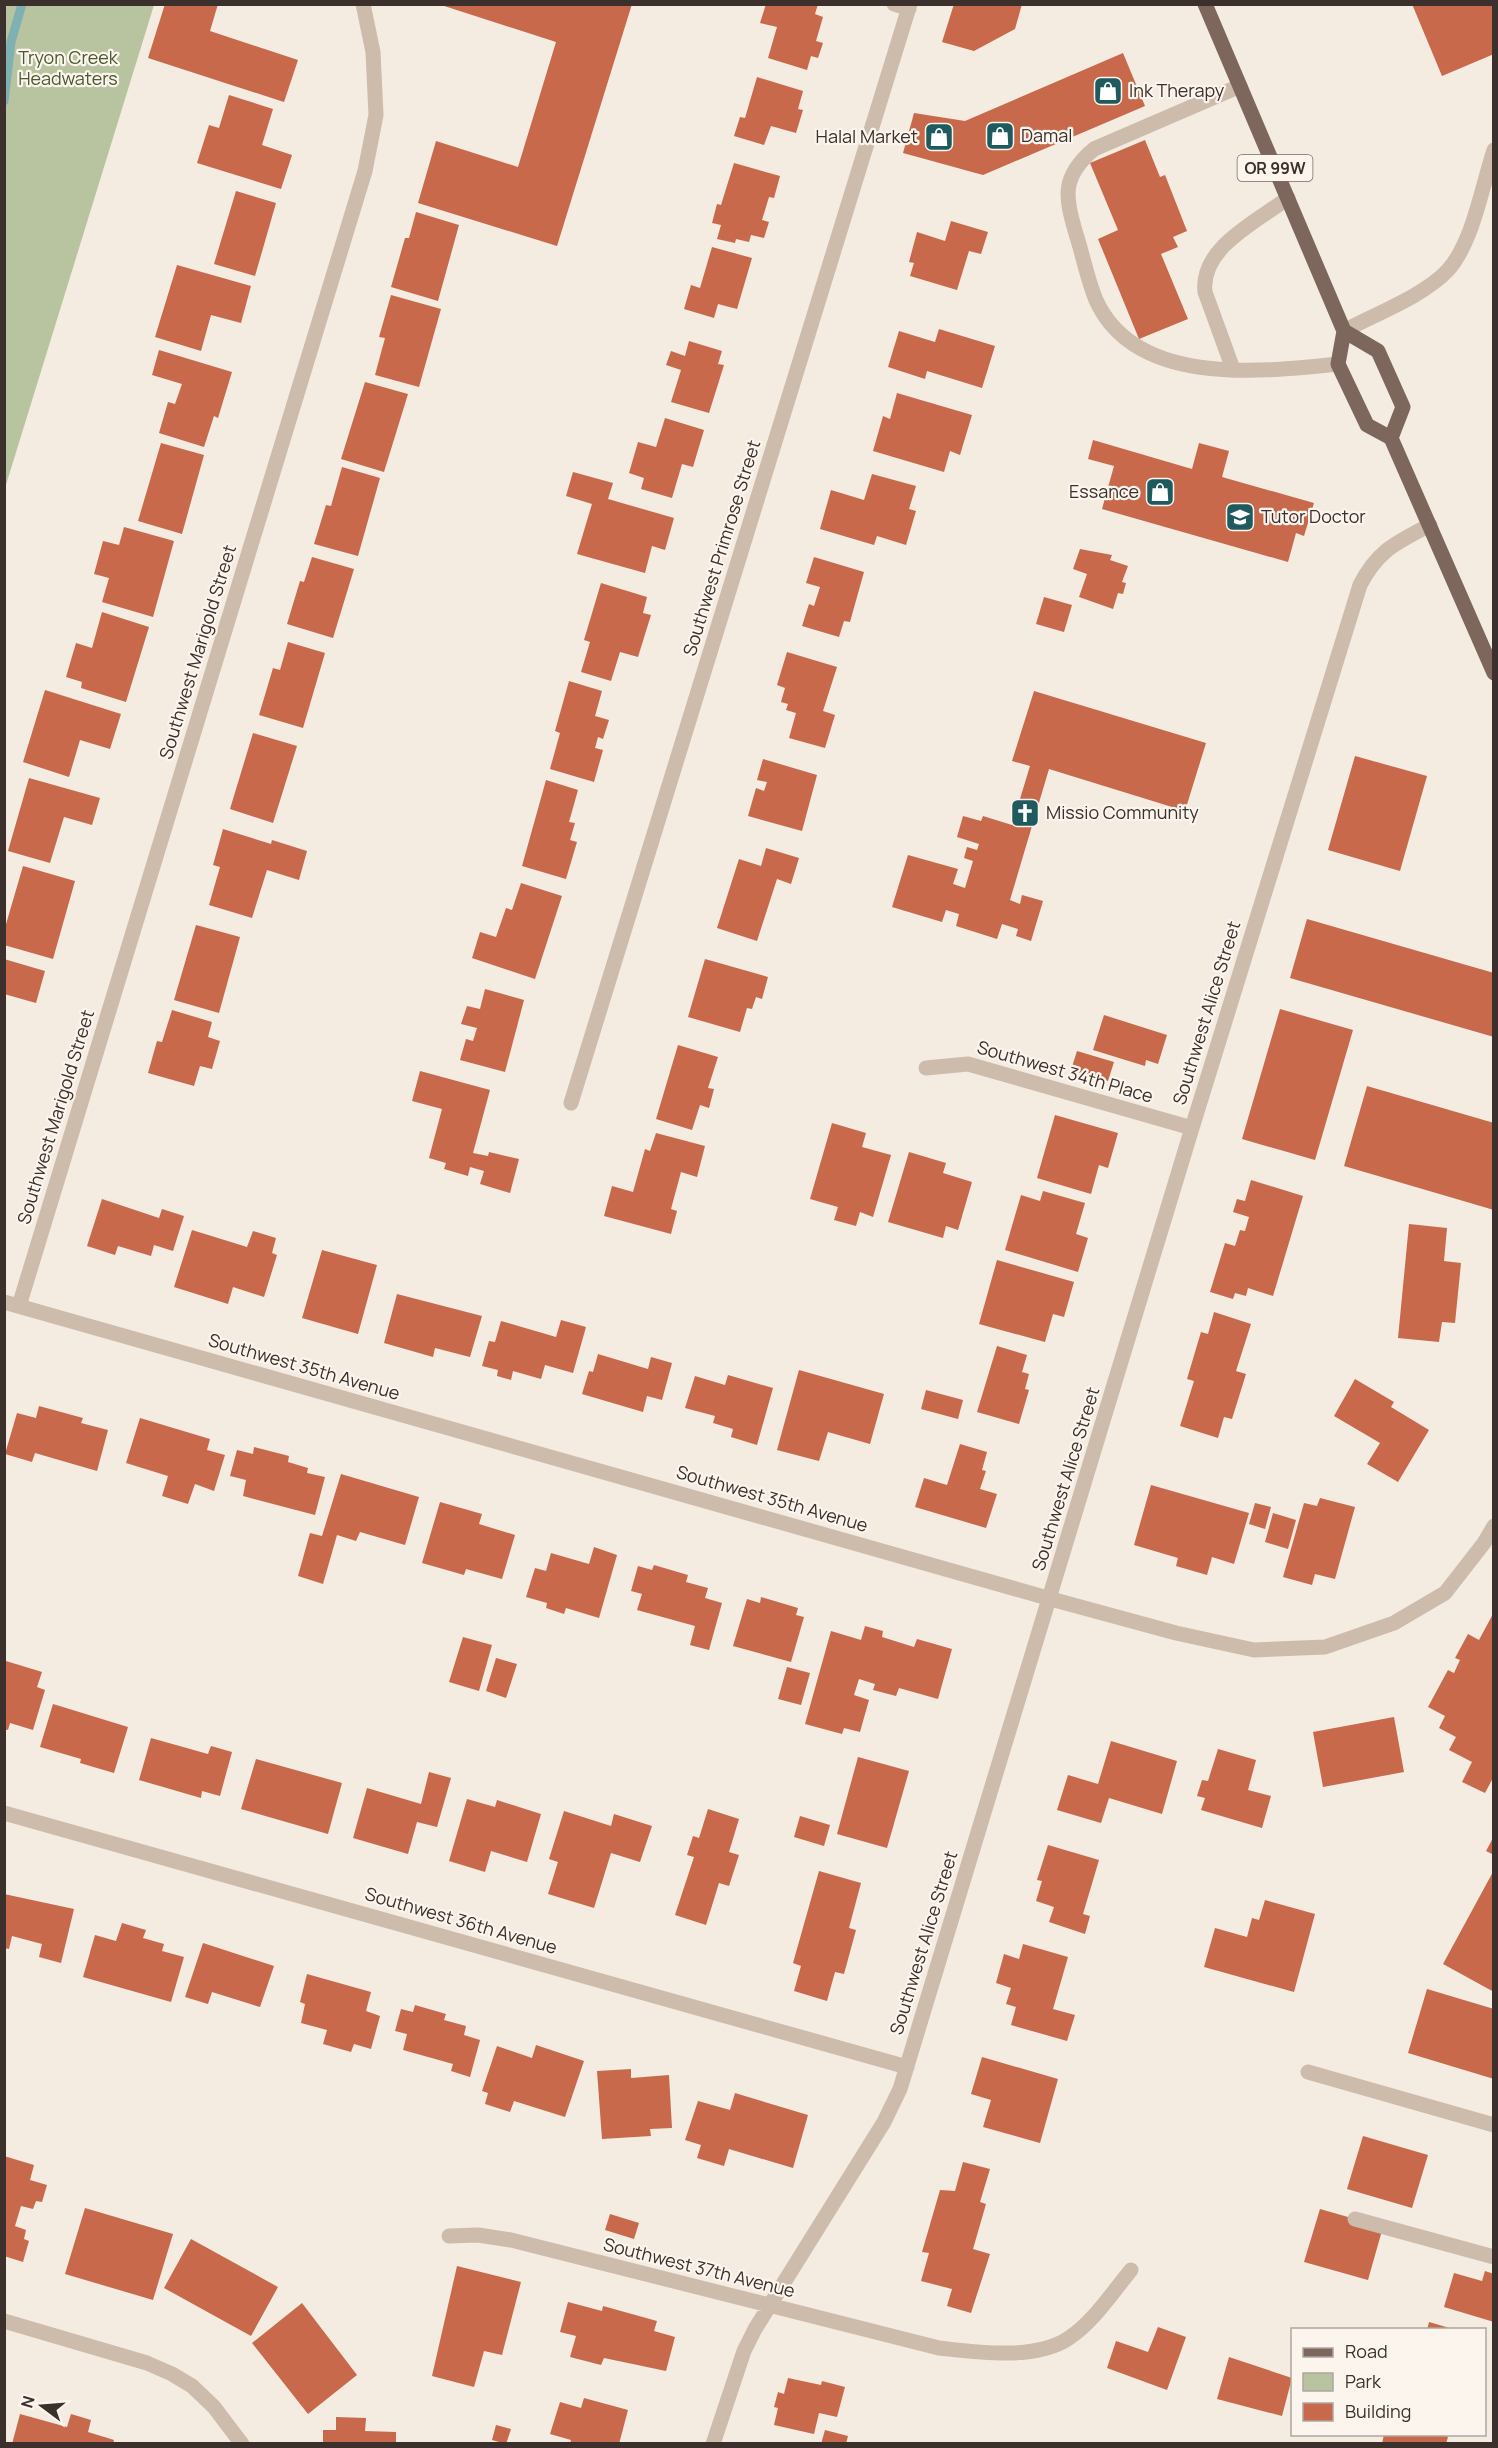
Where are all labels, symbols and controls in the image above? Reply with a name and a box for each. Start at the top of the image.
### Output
park label: Tryon Creek Headwaters [18,45,119,90]
shop icon: Ink Therapy [1092,75,1124,107]
place label: Ink Therapy [1129,78,1225,102]
shop icon: Damal [984,120,1016,152]
shop icon: Halal Market [923,121,955,153]
place label: Damal [1021,123,1073,147]
place label: Halal Market [816,124,918,148]
road number: OR 99W [1238,155,1312,181]
street label: Southwest Primrose Street [677,437,765,659]
shop icon: Essance [1144,476,1176,508]
place label: Essance [1069,479,1139,503]
school or university icon: Tutor Doctor [1224,501,1256,533]
place label: Tutor Doctor [1261,504,1366,528]
street label: Southwest Marigold Street [153,542,241,762]
church icon: Missio Community [1009,797,1041,829]
place label: Missio Community [1046,800,1199,824]
street label: Southwest Alice Street [1167,918,1245,1108]
street label: Southwest Marigold Street [11,1007,99,1227]
street label: Southwest 34th Place [975,1034,1156,1108]
street label: Southwest 35th Avenue [206,1327,403,1405]
street label: Southwest Alice Street [1026,1384,1104,1574]
street label: Southwest 35th Avenue [674,1459,871,1537]
street label: Southwest Alice Street [884,1848,962,2038]
street label: Southwest 36th Avenue [362,1881,560,1959]
street label: Southwest 37th Avenue [601,2232,798,2302]
legend [1291,2328,1486,2436]
text: Road [1345,2339,1388,2363]
text: Park [1345,2369,1382,2393]
north arrow [12,2376,72,2436]
text: N [15,2393,40,2410]
text: Building [1345,2399,1411,2423]

